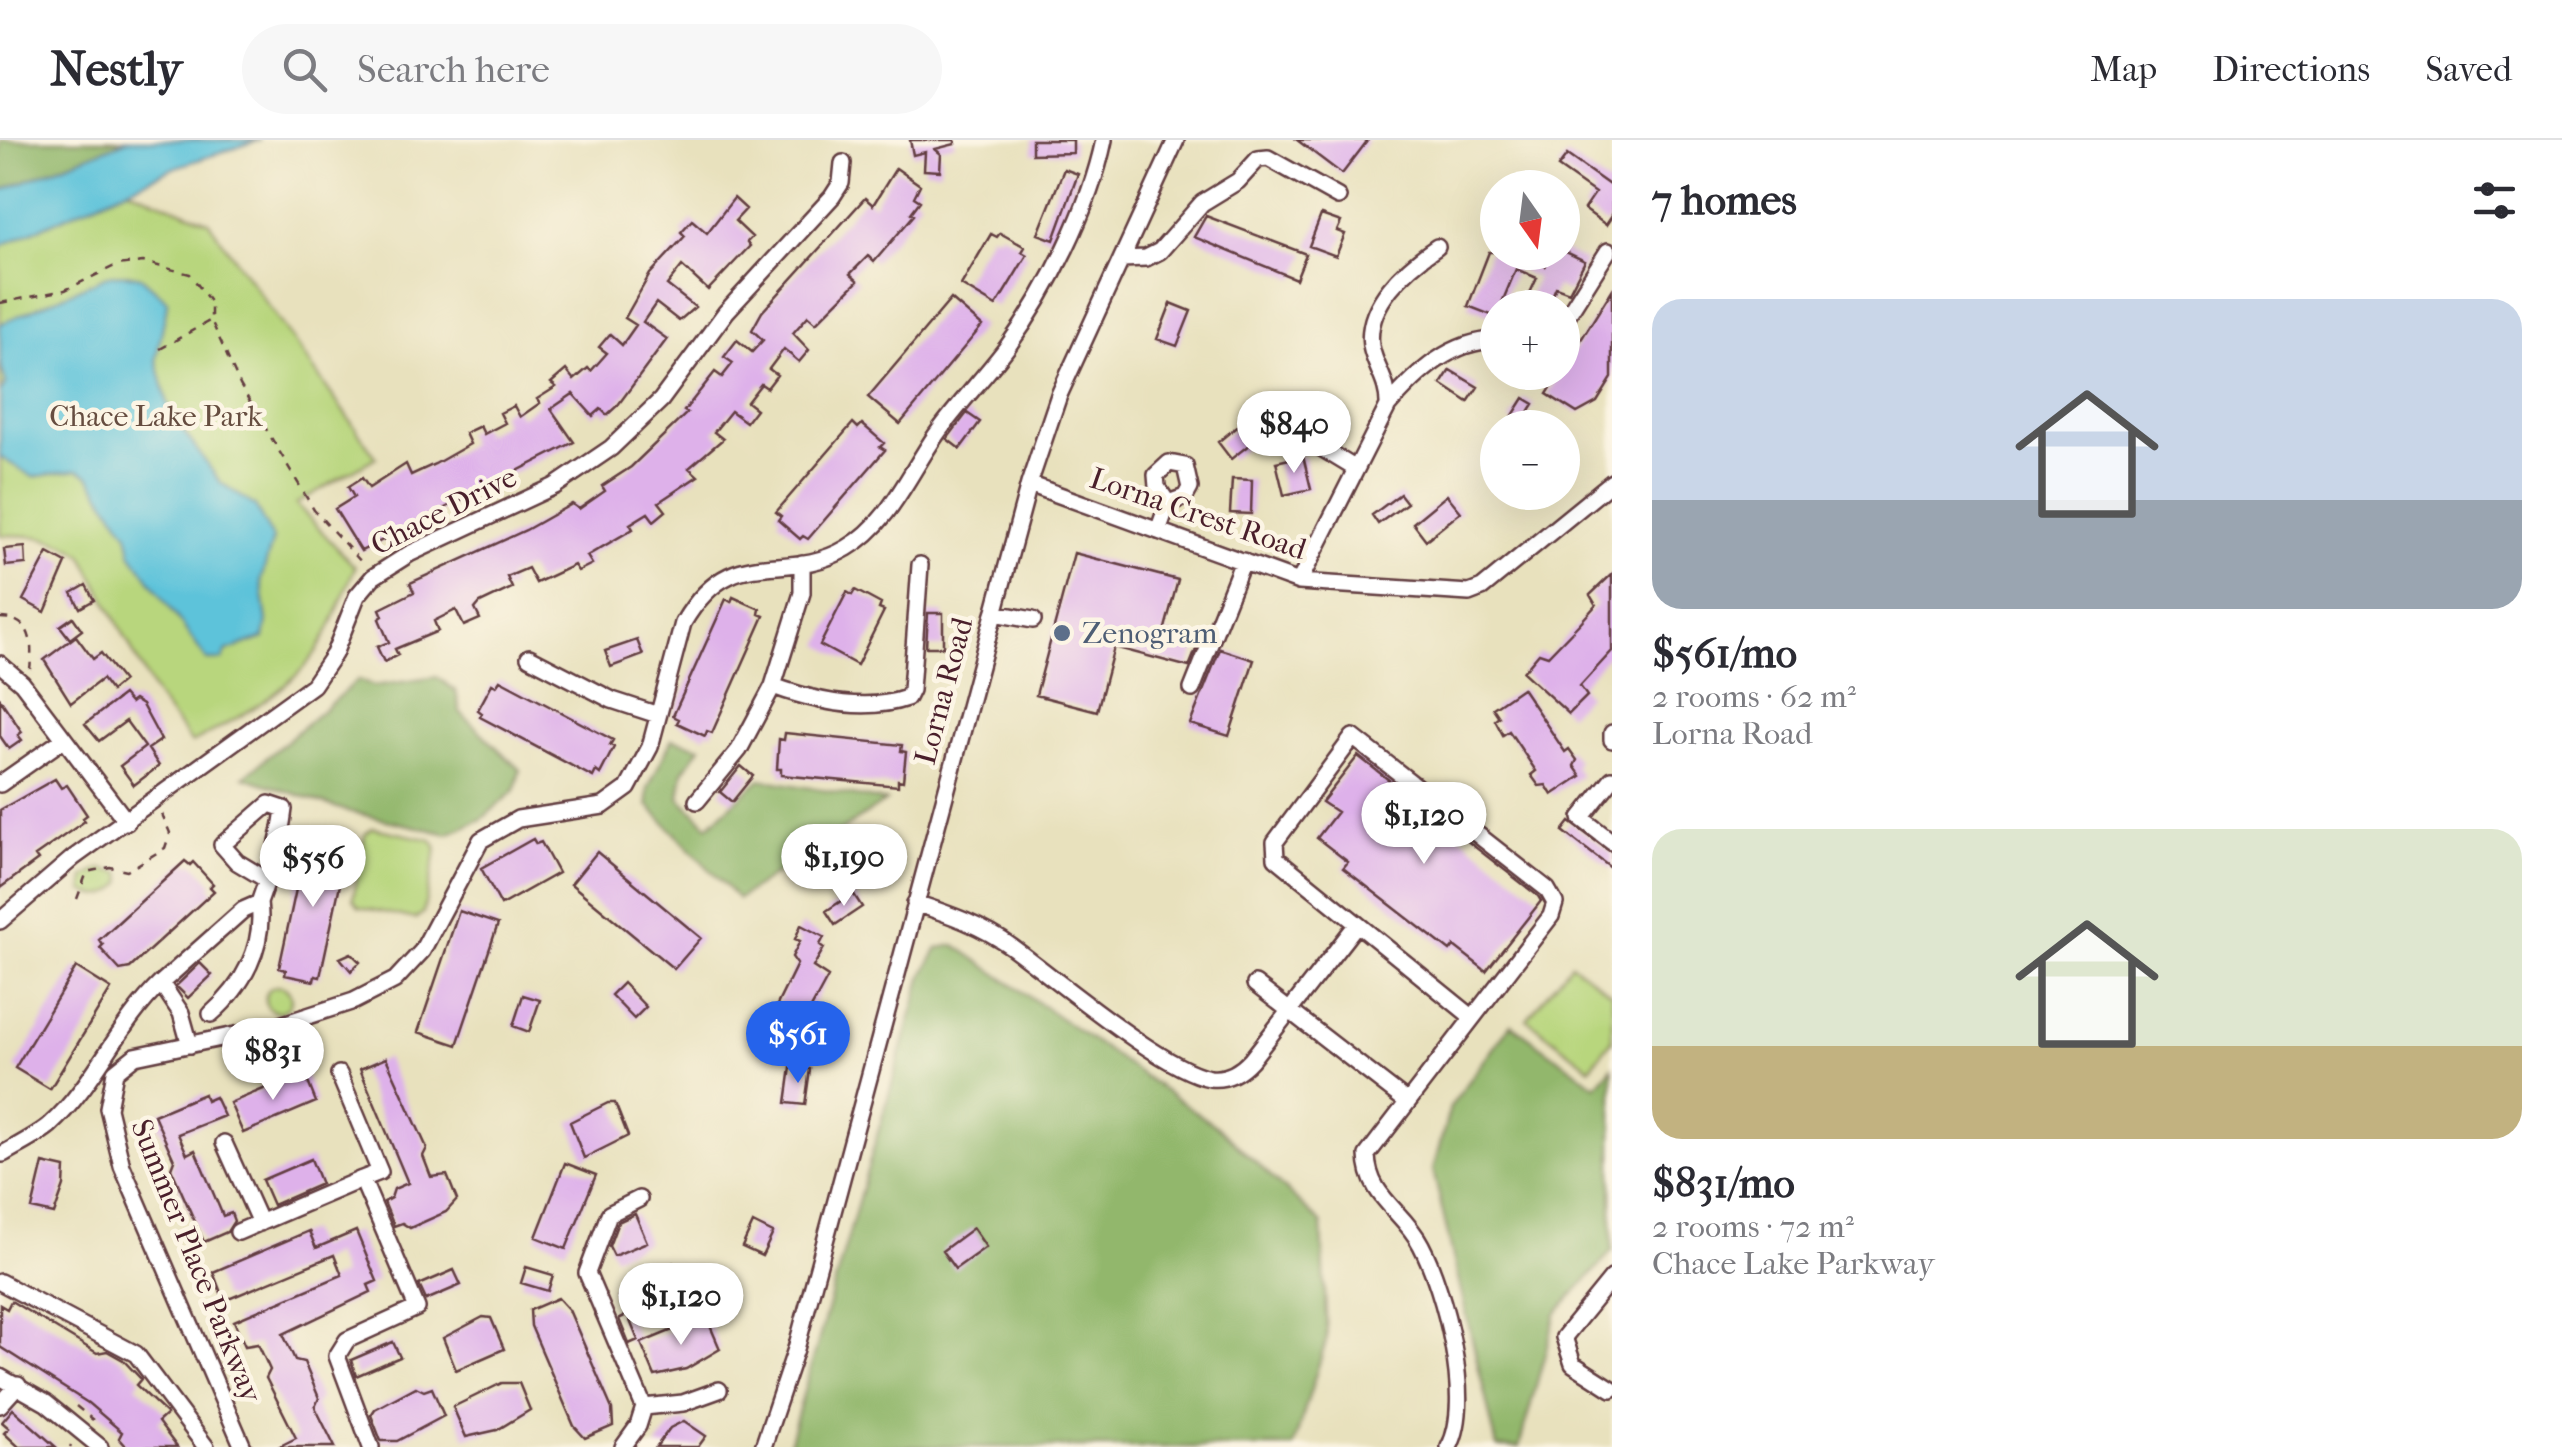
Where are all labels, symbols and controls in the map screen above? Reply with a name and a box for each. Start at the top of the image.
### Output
search box [242,24,942,114]
text: Nestly [50,41,182,97]
icon: search [277,42,332,97]
text: Search here [357,47,550,92]
text: Map [2090,49,2157,90]
text: Directions [2212,49,2370,90]
text: Saved [2425,49,2512,90]
north arrow [1480,170,1580,270]
map controls [1480,170,1580,510]
icon: filters [2467,173,2522,228]
text: 7 homes [1652,176,1797,225]
button: + [1480,290,1580,390]
icon: home [1997,364,2177,544]
pin: $840 [1235,391,1353,476]
park label: Chace Lake Park [49,399,263,434]
text: $840 [1259,405,1329,442]
button: − [1480,410,1580,510]
street label: Chace Drive [365,459,523,563]
street label: Lorna Crest Road [1085,461,1311,568]
street label: Lorna Road [908,613,981,768]
place label: Zenogram [1082,616,1217,651]
marker: Zenogram [1051,622,1073,644]
text: $561/mo [1652,629,1797,678]
text: 2 rooms · 62 m² [1652,678,1856,715]
text: Lorna Road [1652,715,1813,752]
pin: $1,120 [1343,782,1505,867]
text: $1,120 [1383,796,1465,833]
pin: $1,190 [763,824,925,909]
pin: $556 [254,825,372,910]
text: $1,190 [803,838,885,875]
text: $556 [282,839,344,876]
icon: home [1997,894,2177,1074]
pin: $561 [739,1001,857,1086]
text: $561 [768,1015,828,1052]
pin: $831 [214,1018,332,1103]
text: $831 [244,1032,302,1069]
street label: Summer Place Parkway [123,1114,269,1408]
text: $831/mo [1652,1159,1795,1208]
text: 2 rooms · 72 m² [1652,1208,1854,1245]
text: Chace Lake Parkway [1652,1245,1934,1282]
pin: $1,120 [600,1263,762,1348]
text: $1,120 [640,1277,722,1314]

